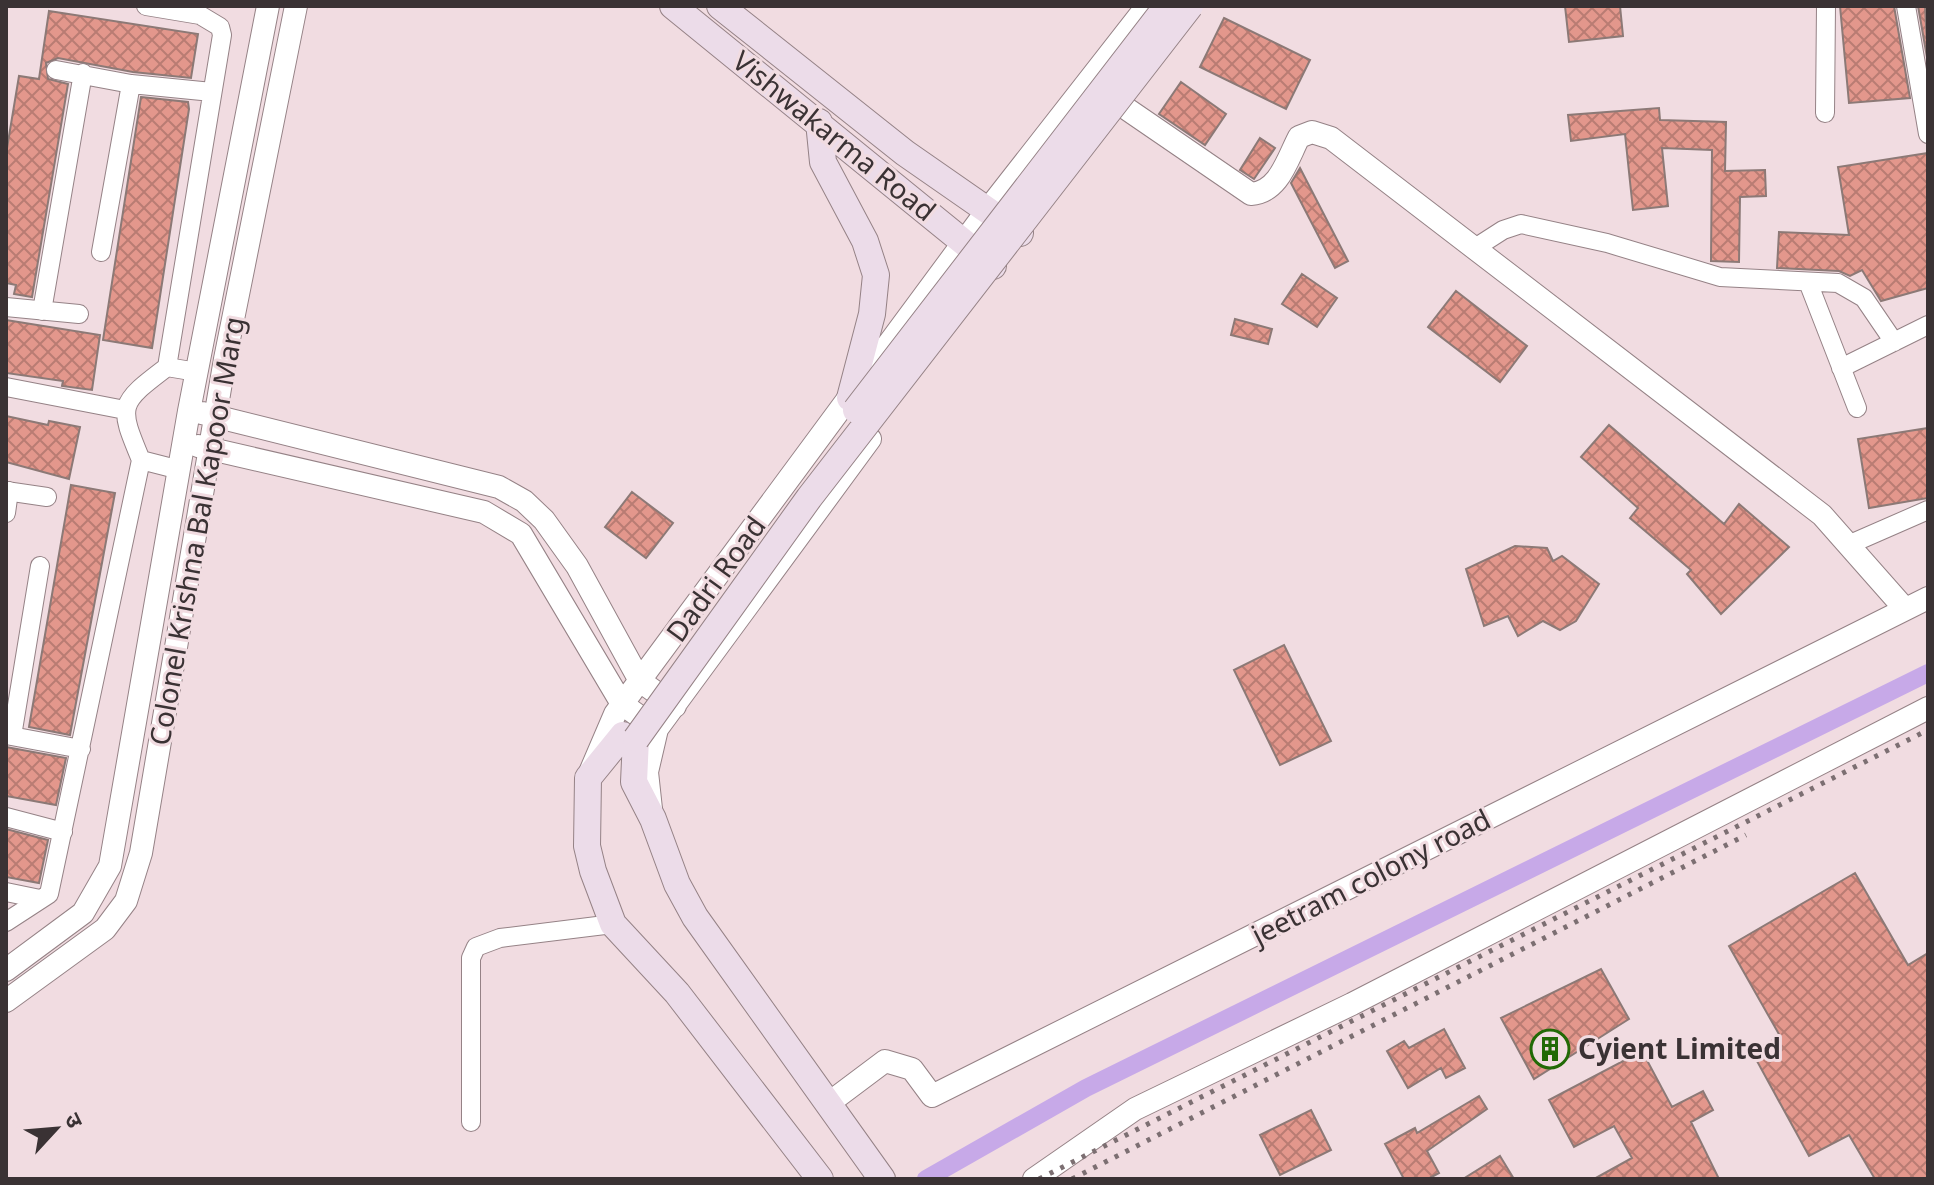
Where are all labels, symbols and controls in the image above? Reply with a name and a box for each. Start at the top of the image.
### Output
street label: Vishwakarma Road [725,41,944,229]
street label: Colonel Krishna Bal Kapoor Marg [140,314,252,748]
street label: Dadri Road [657,508,774,649]
street label: jeetram colony road [1243,799,1497,954]
building icon: Cyient Limited [1529,1028,1571,1070]
place label: Cyient Limited [1578,1029,1781,1067]
north arrow [16,1089,96,1169]
text: उ [59,1107,92,1133]

